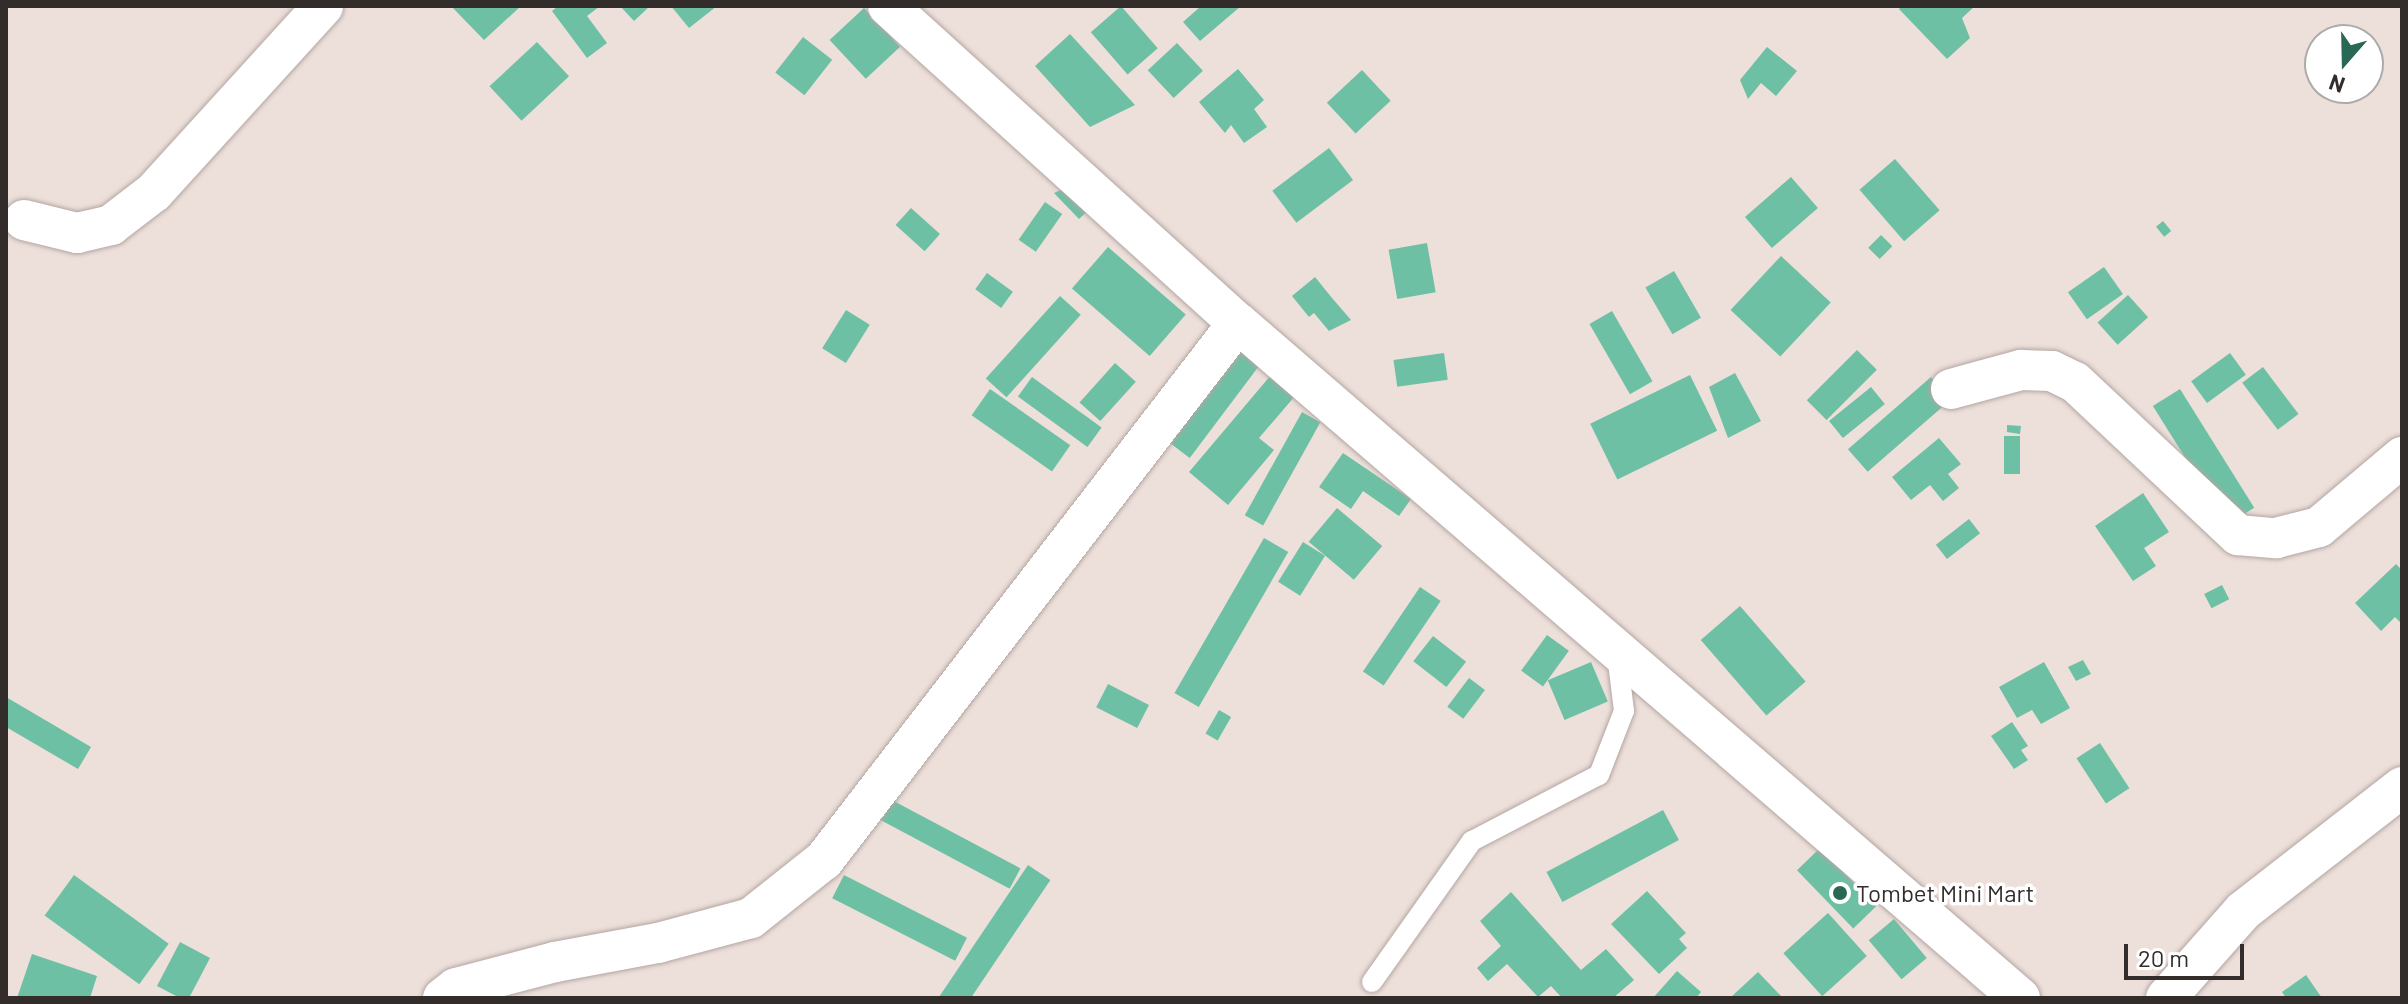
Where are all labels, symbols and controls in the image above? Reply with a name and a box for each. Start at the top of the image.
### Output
north arrow [2304,24,2384,104]
text: N [2325,70,2348,99]
place label: Tombet Mini Mart [1856,879,2034,907]
marker: Tombet Mini Mart [1831,884,1849,902]
scale bar [2128,928,2248,978]
text: 20 m [2138,943,2189,972]

